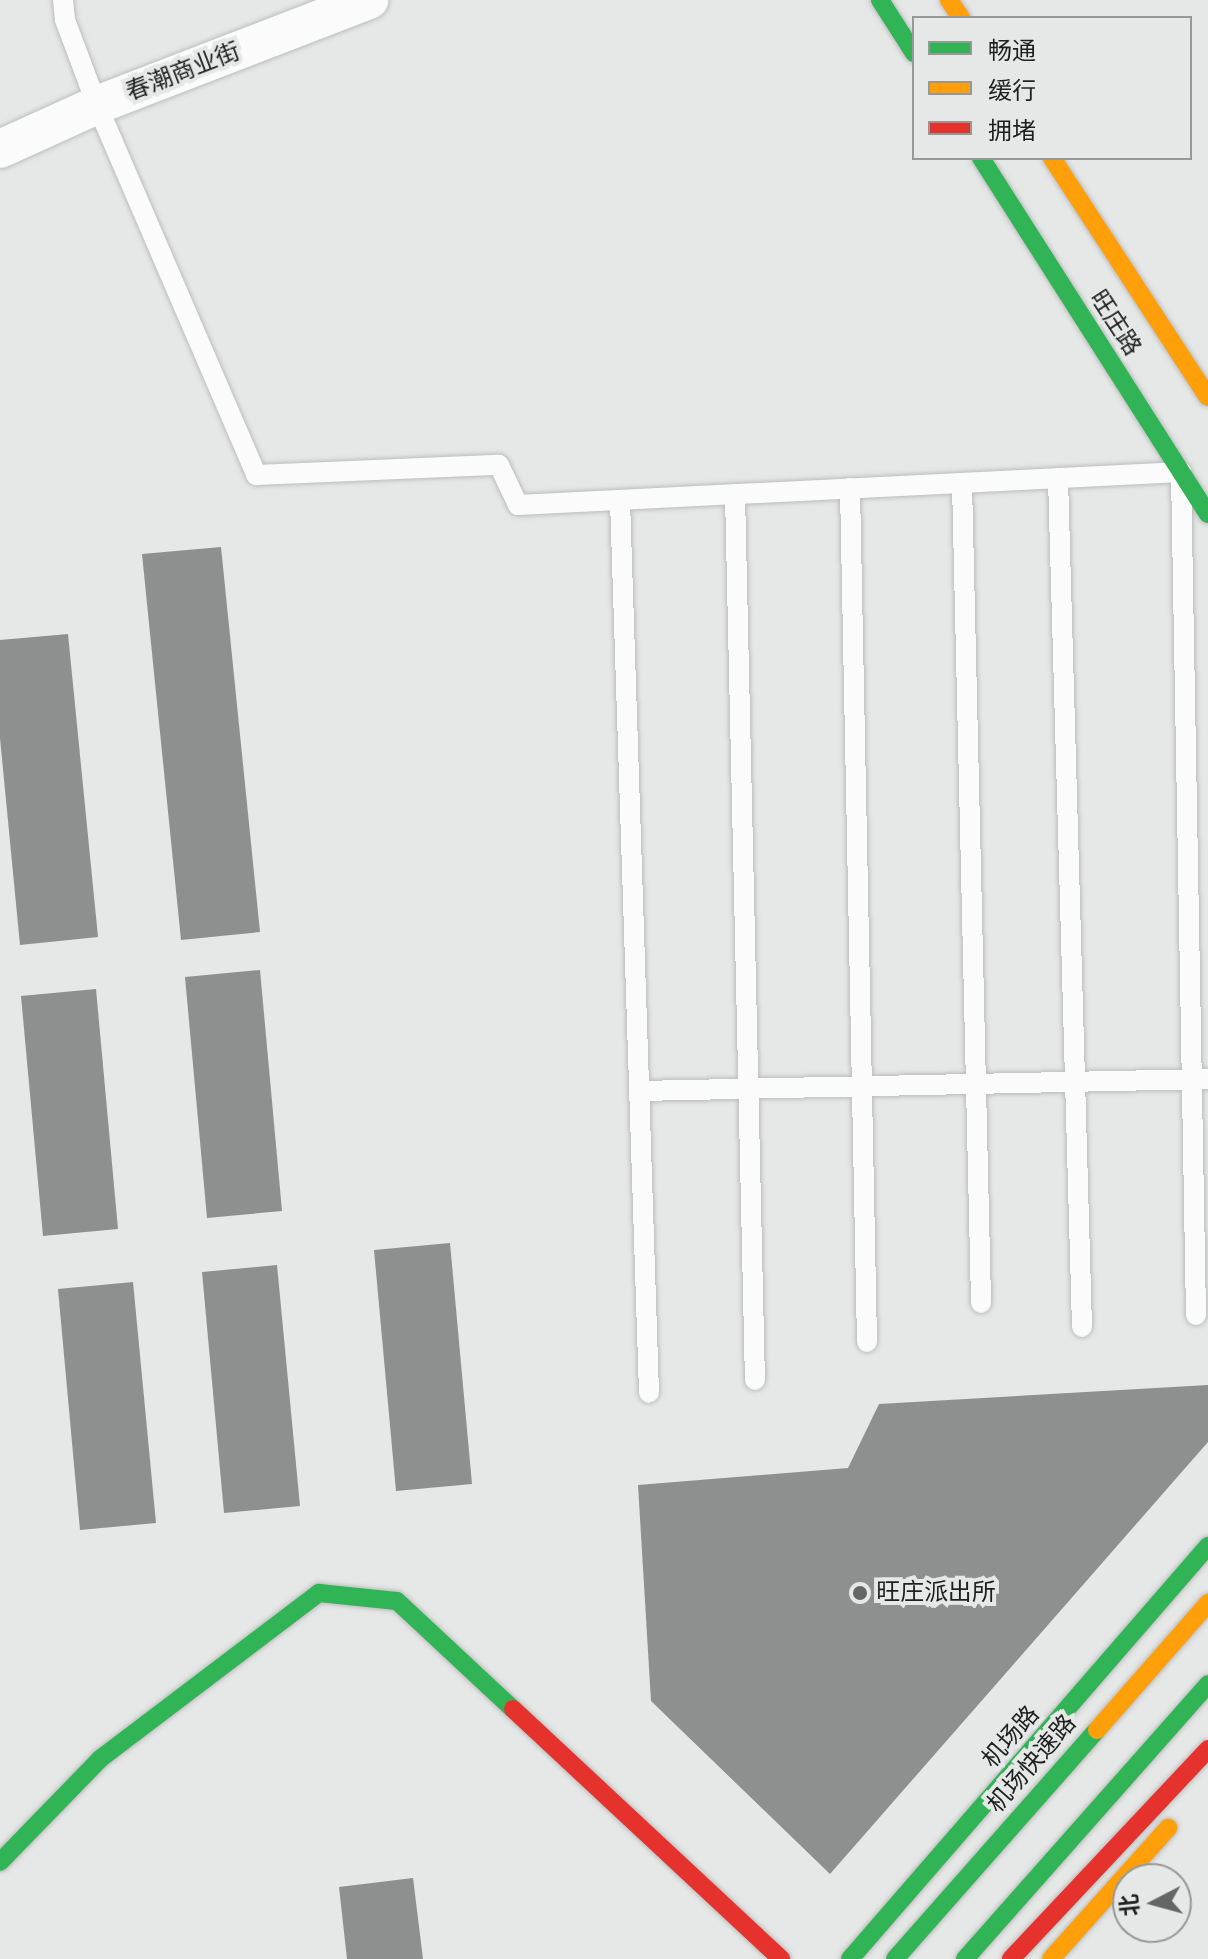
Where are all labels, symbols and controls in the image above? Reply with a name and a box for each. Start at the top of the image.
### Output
legend [912,16,1192,160]
street label: 春潮商业街 [122,37,244,107]
text: 畅通 [988,37,1036,65]
text: 缓行 [988,77,1036,105]
text: 拥堵 [988,117,1036,145]
street label: 旺庄路 [1083,285,1147,361]
place label: 旺庄派出所 [876,1579,996,1607]
marker: 旺庄派出所 [851,1584,869,1602]
street label: 机场路 [977,1700,1045,1774]
street label: 机场快速路 [982,1709,1082,1819]
north arrow [1112,1863,1192,1943]
text: 北 [1116,1893,1143,1918]

